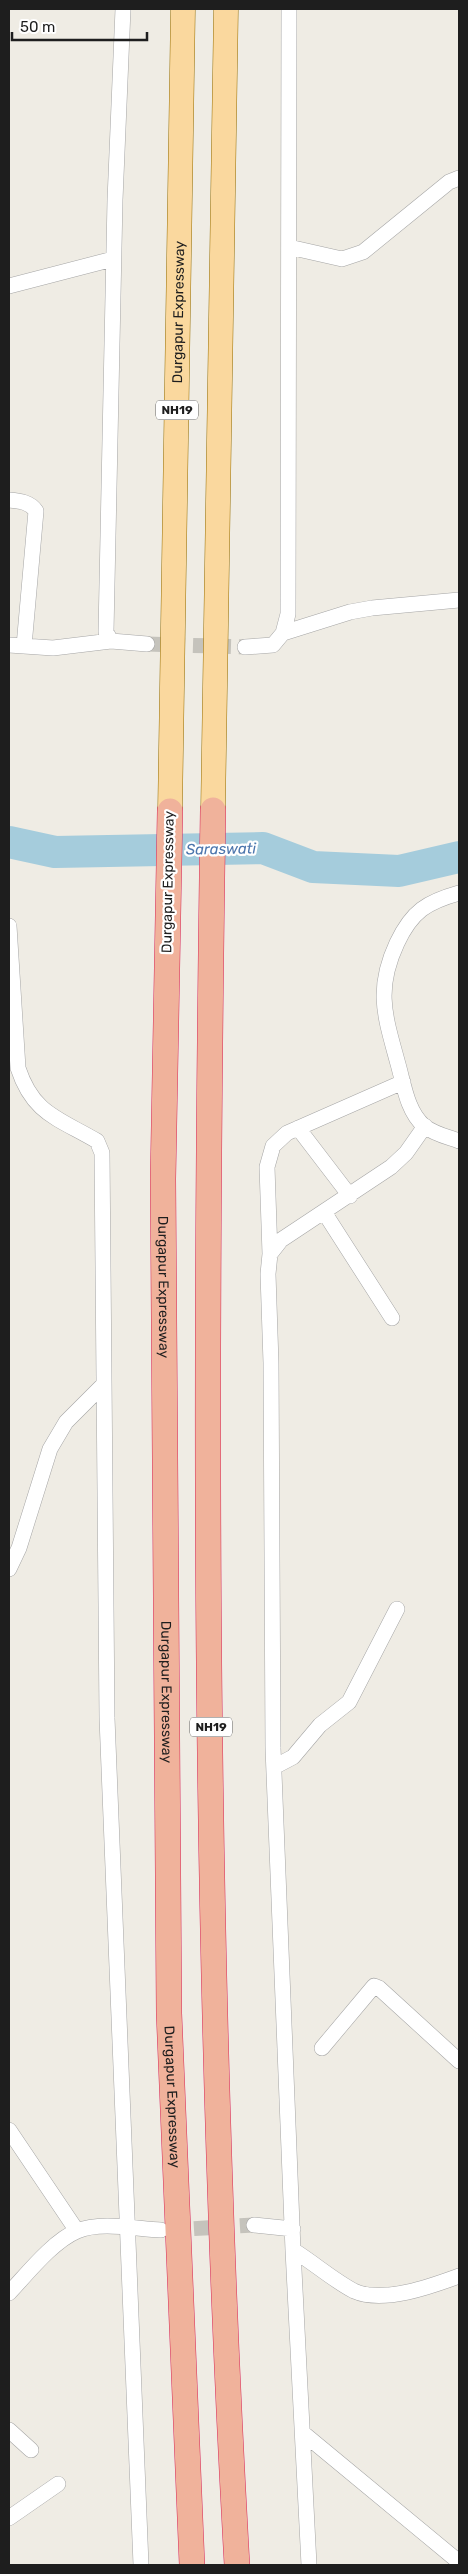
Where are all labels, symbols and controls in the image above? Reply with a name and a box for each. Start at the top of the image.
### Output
scale bar [12,10,148,42]
text: 50 m [20,18,55,36]
street label: Durgapur Expressway [168,240,188,383]
road number: NH19 [156,400,198,420]
street label: Durgapur Expressway [158,810,178,953]
water label: Saraswati [186,839,257,859]
street label: Durgapur Expressway [155,1216,173,1358]
street label: Durgapur Expressway [158,1621,176,1763]
road number: NH19 [190,1718,232,1736]
street label: Durgapur Expressway [161,2025,184,2169]

